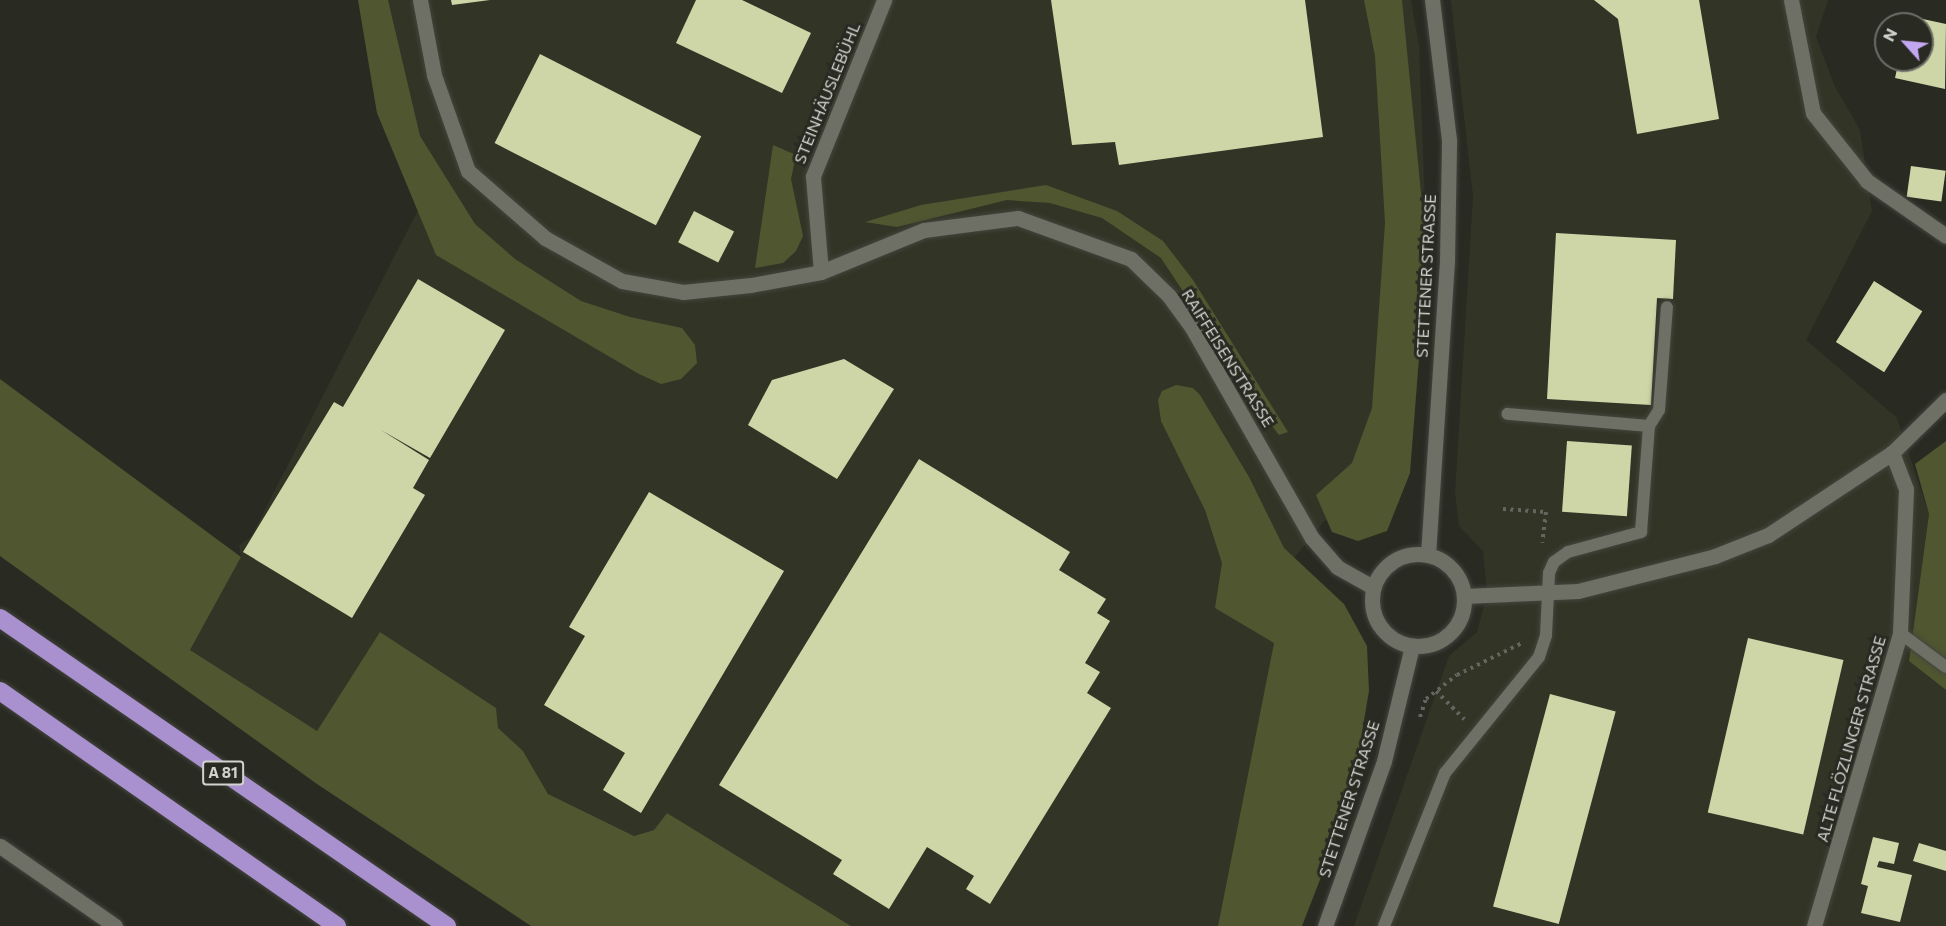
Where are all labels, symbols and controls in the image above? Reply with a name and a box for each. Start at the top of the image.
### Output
north arrow [1874,12,1934,72]
street label: STEINHÄUSLEBÜHL [790,19,864,167]
text: N [1878,25,1900,44]
street label: STETTENER STRASSE [1412,194,1440,358]
street label: RAIFFEISENSTRASSE [1178,286,1278,430]
street label: ALTE FLÖZLINGER STRASSE [1812,634,1890,844]
street label: STETTENER STRASSE [1315,718,1383,880]
road number: A 81 [202,761,244,785]

